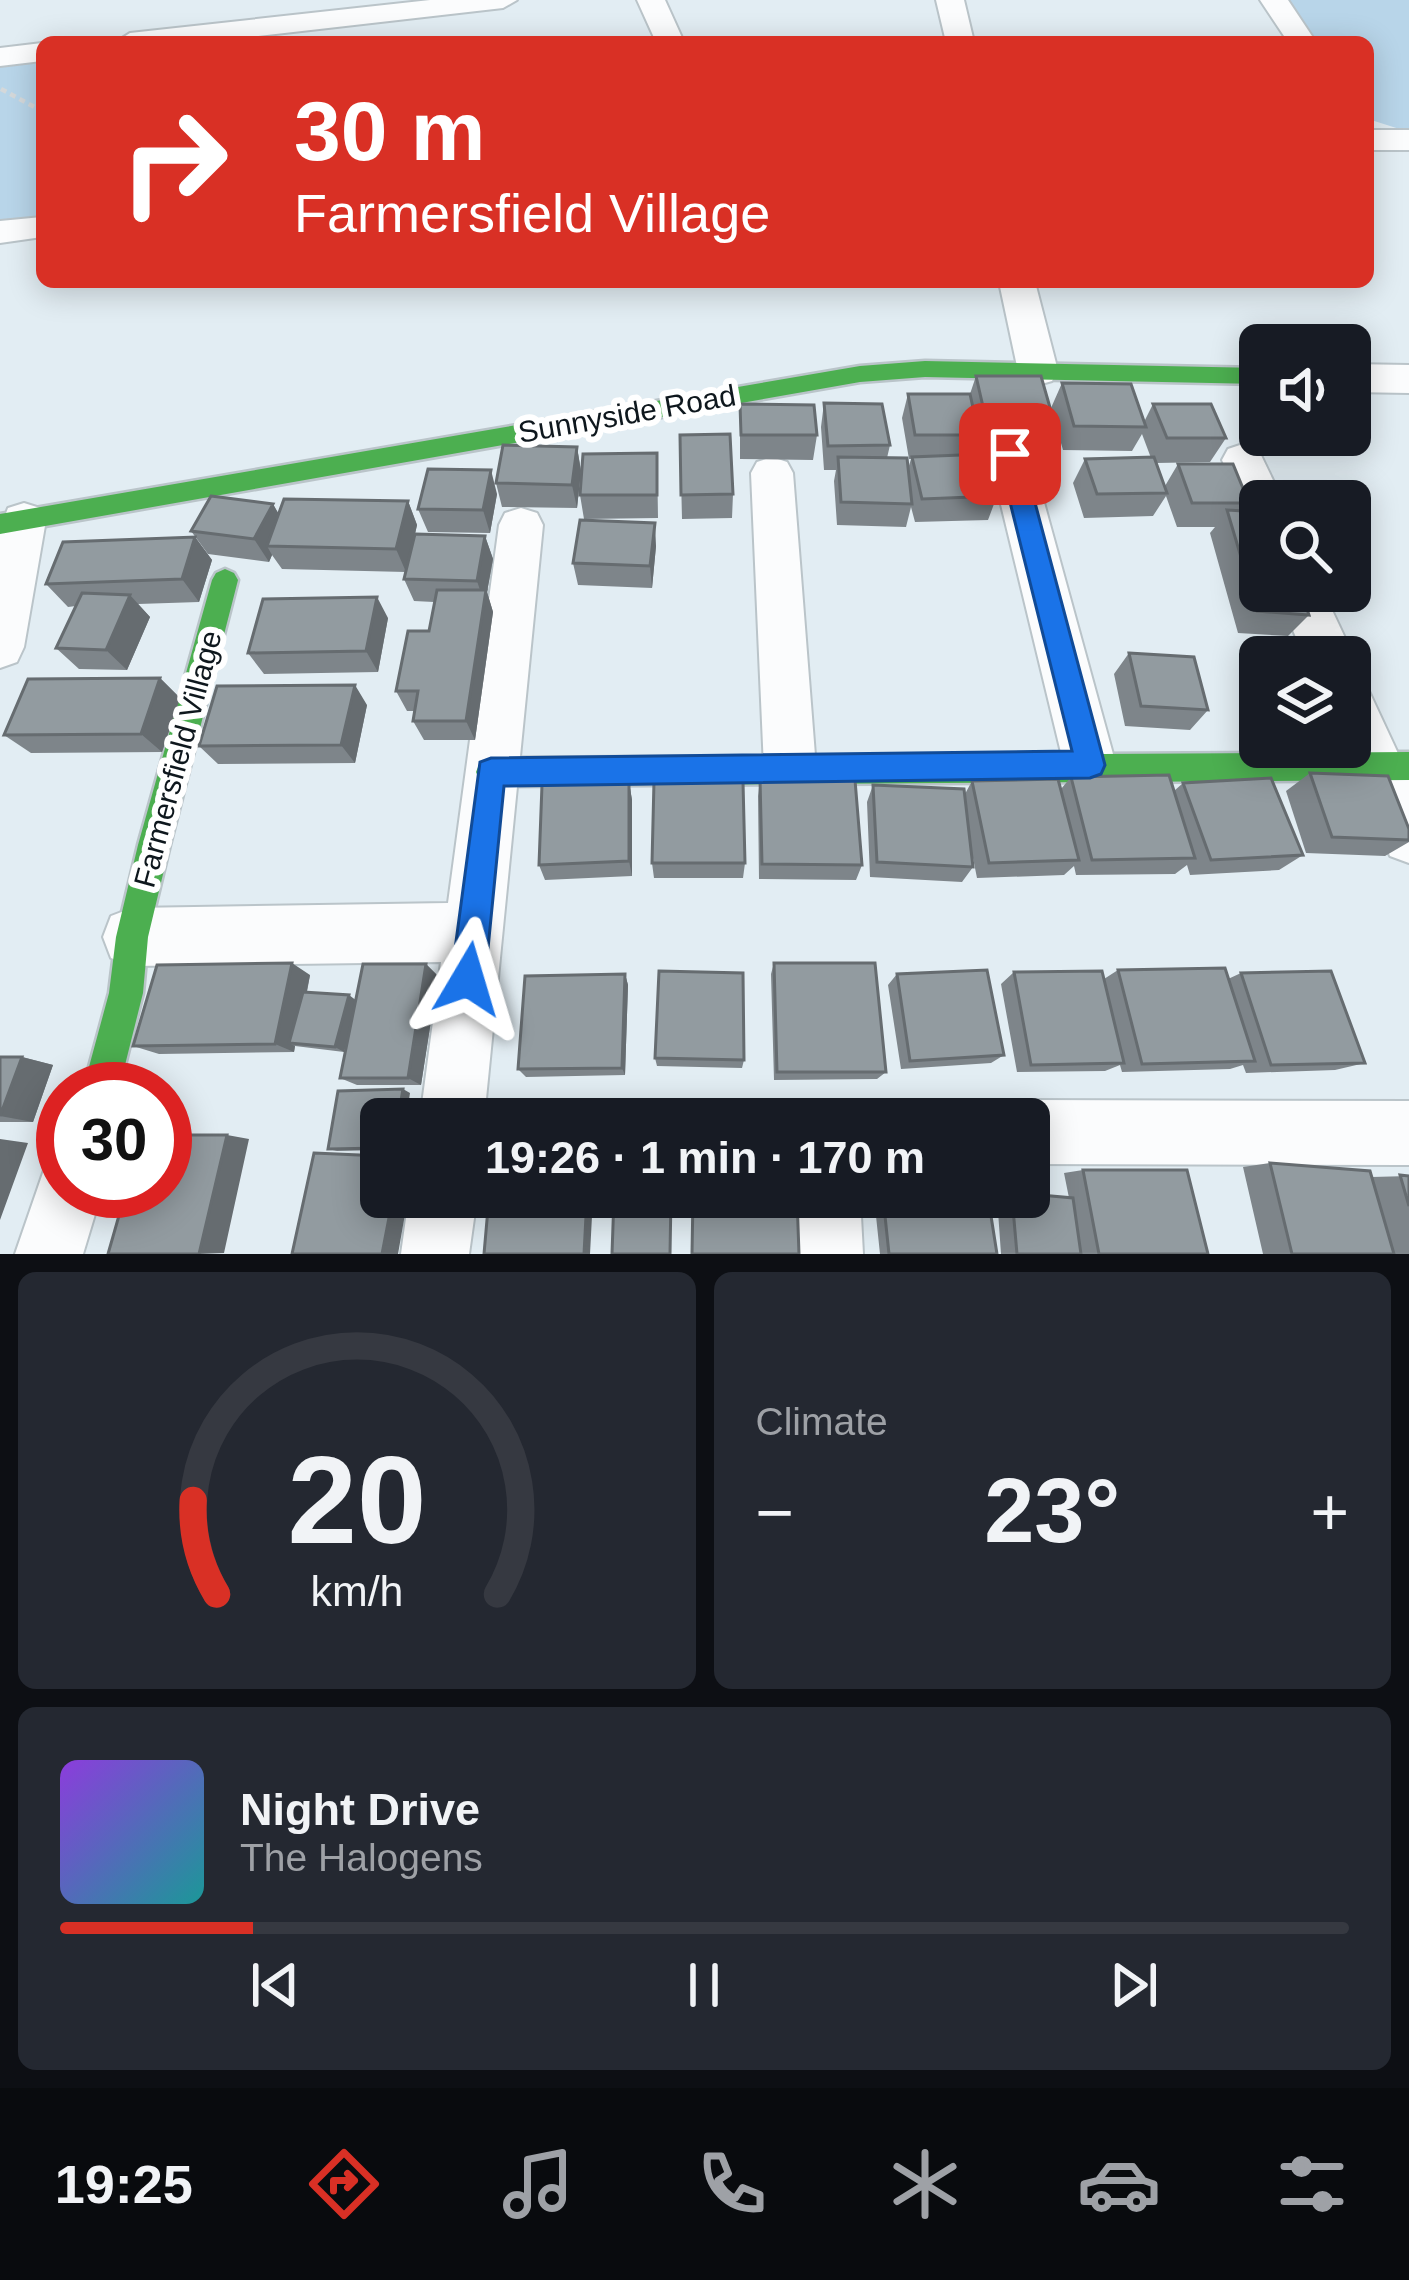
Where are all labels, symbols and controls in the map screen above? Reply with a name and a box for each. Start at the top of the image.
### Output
icon: right [96,84,252,240]
text: 30 m [294,84,485,178]
text: Farmersfield Village [294,183,770,243]
map controls [1239,324,1371,768]
button: sound [1239,324,1371,456]
street label: Sunnyside Road [516,378,738,449]
pin [959,403,1061,505]
icon: arrive [977,421,1043,487]
button: search [1239,480,1371,612]
street label: Farmersfield Village [127,627,228,891]
button: layers [1239,636,1371,768]
position arrow [405,916,531,1042]
speed limit sign: 30 [36,1062,192,1218]
text: 19:26 · 1 min · 170 m [485,1132,925,1183]
text: Climate [756,1400,888,1443]
text: 20 [287,1430,426,1569]
text: 23° [984,1461,1120,1561]
text: − [756,1475,794,1549]
text: + [1310,1475,1349,1549]
text: km/h [310,1566,403,1614]
text: Night Drive [240,1784,480,1835]
text: The Halogens [240,1836,483,1879]
icon: previous [242,1952,308,2018]
icon: pause [671,1952,737,2018]
icon: next [1101,1952,1167,2018]
icon: directions [302,2142,386,2226]
icon: music [496,2142,580,2226]
icon: phone [690,2142,774,2226]
icon: climate [883,2142,967,2226]
icon: car [1077,2142,1161,2226]
icon: filters [1270,2142,1354,2226]
text: 19:25 [55,2154,193,2214]

